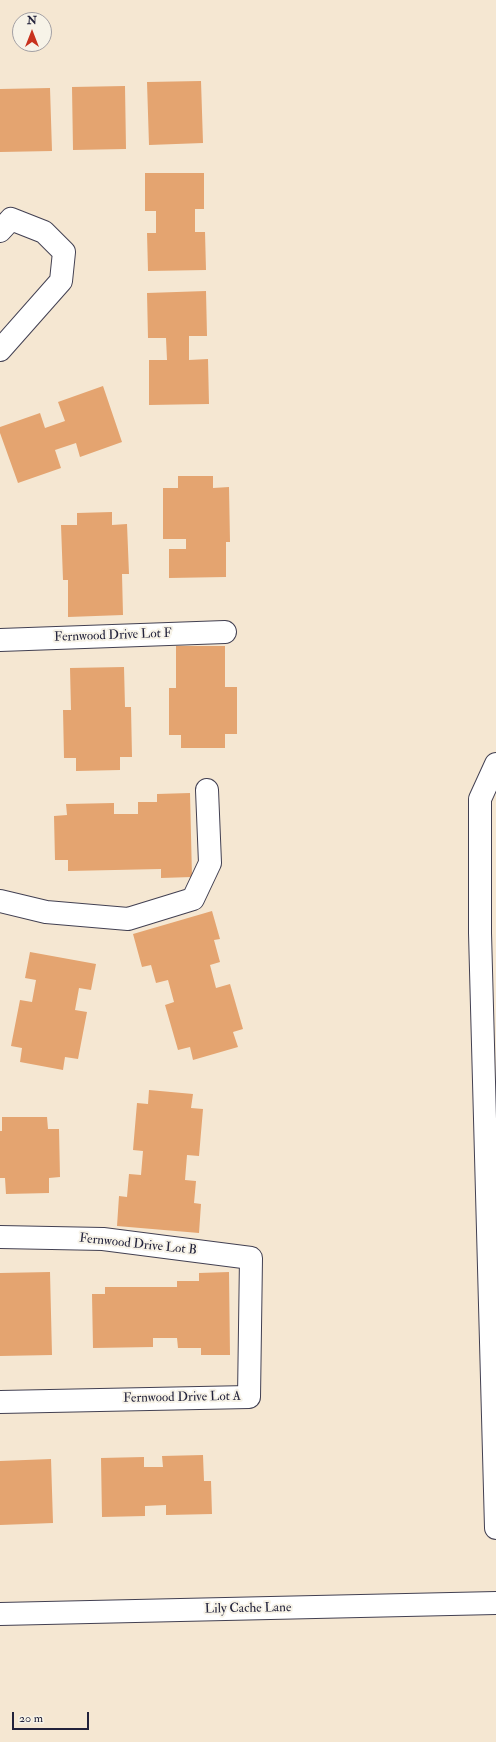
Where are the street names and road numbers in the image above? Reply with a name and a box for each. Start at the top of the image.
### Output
street label: Fernwood Drive Lot F [54,626,172,646]
street label: Fernwood Drive Lot B [79,1231,197,1259]
street label: Fernwood Drive Lot A [123,1389,241,1407]
street label: Lily Cache Lane [205,1600,291,1618]

